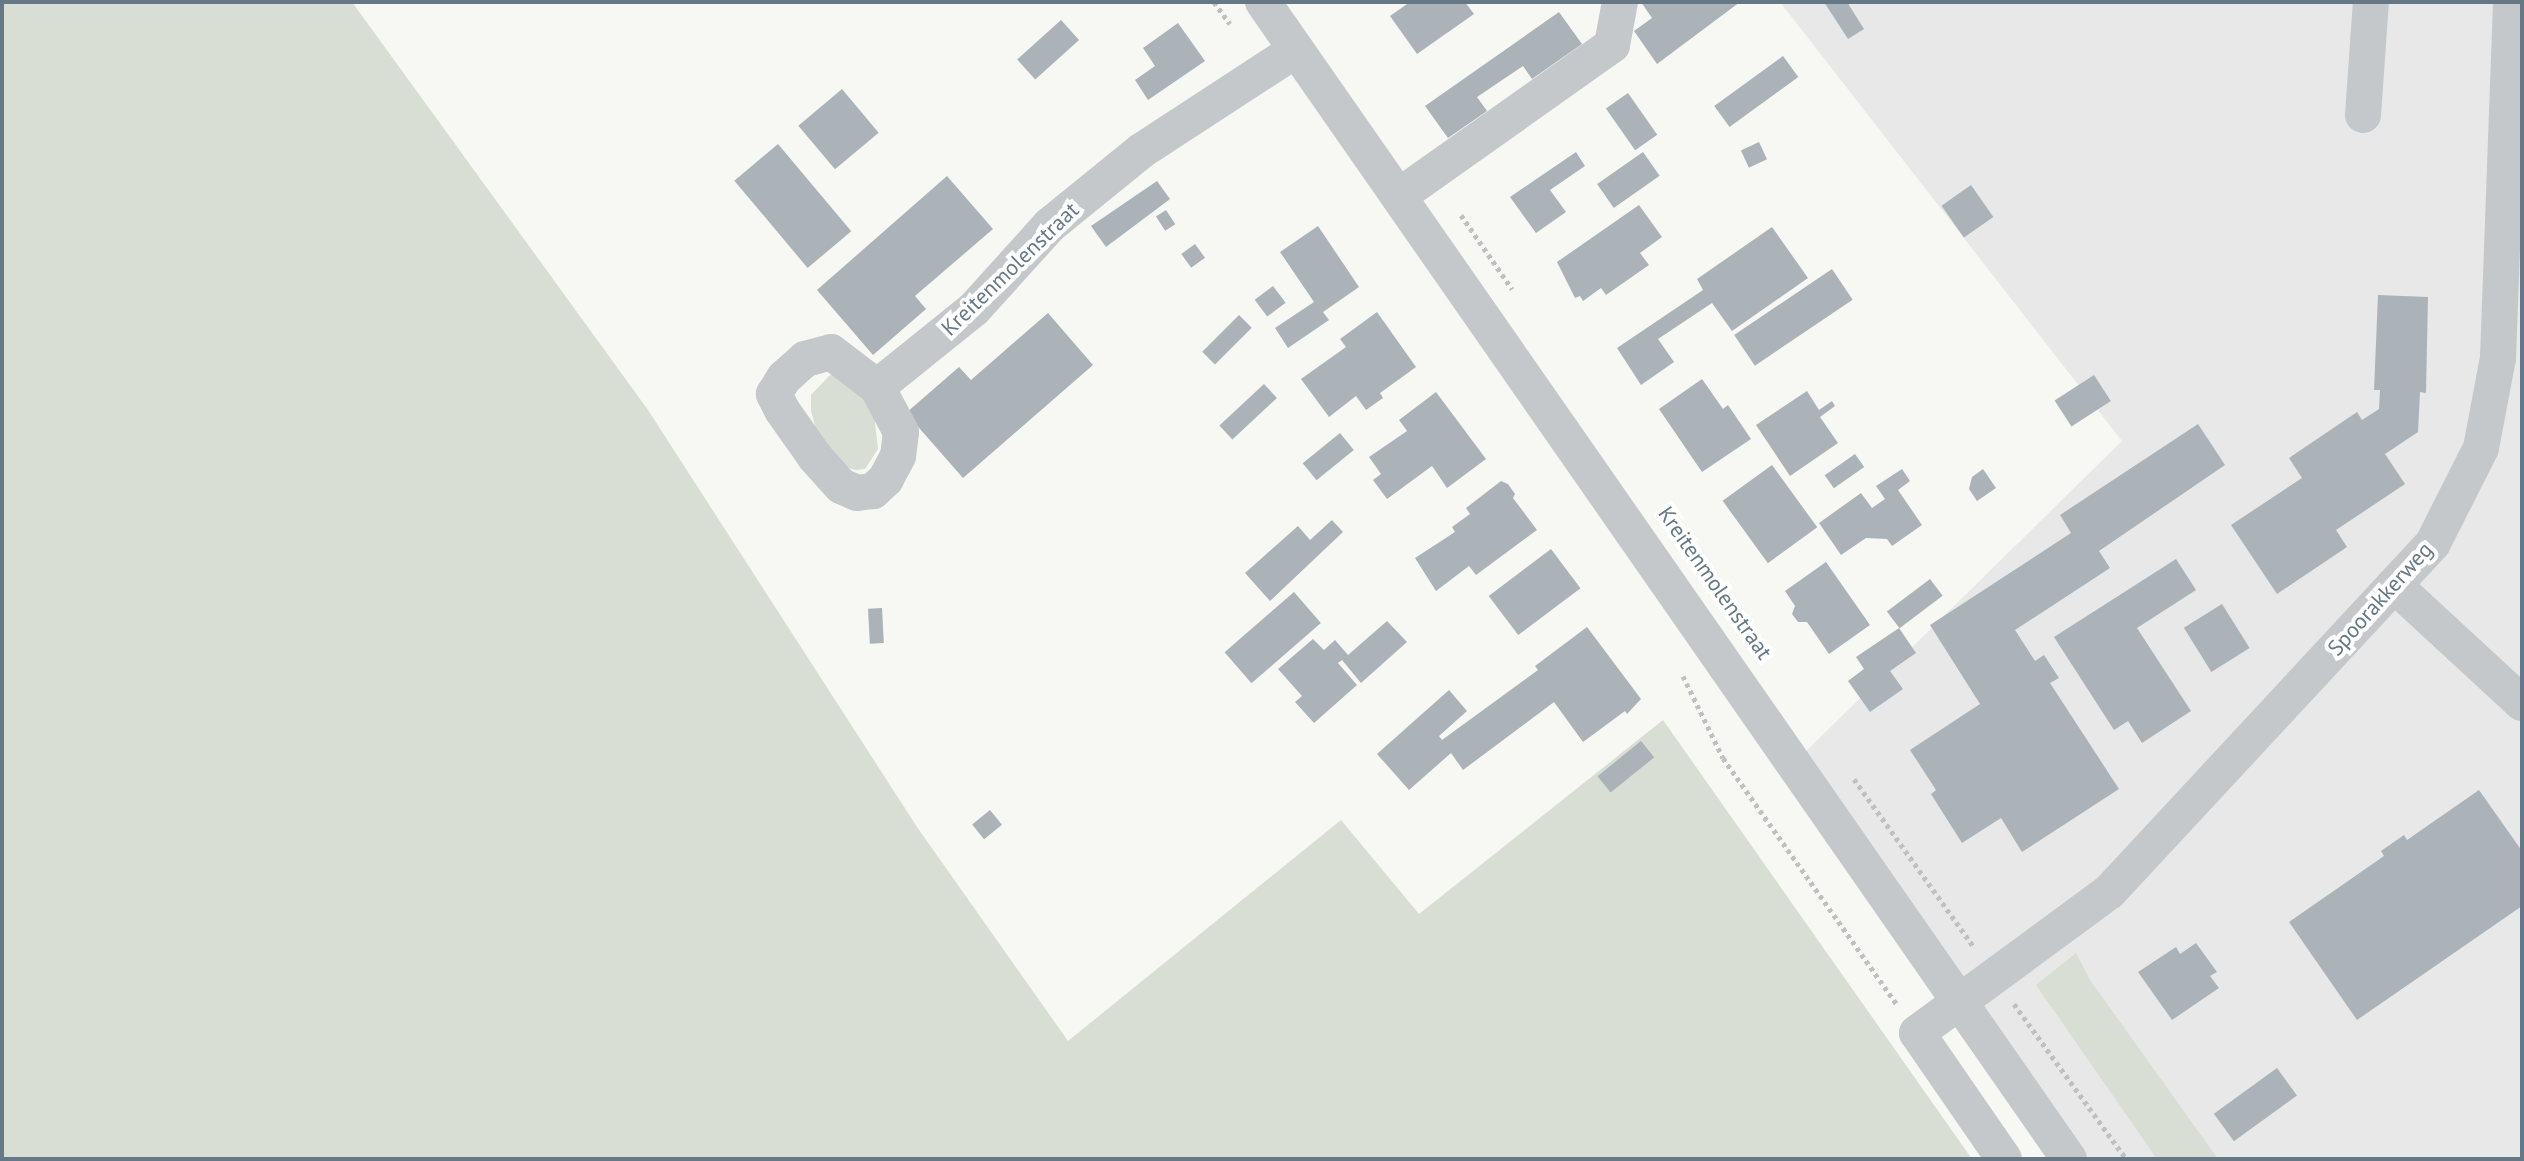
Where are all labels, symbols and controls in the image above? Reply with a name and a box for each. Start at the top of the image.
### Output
street label: Kreitenmolenstraat [936,197,1084,341]
street label: Kreitenmolenstraat [1652,501,1778,665]
street label: Spoorakkerweg [2322,537,2438,661]

